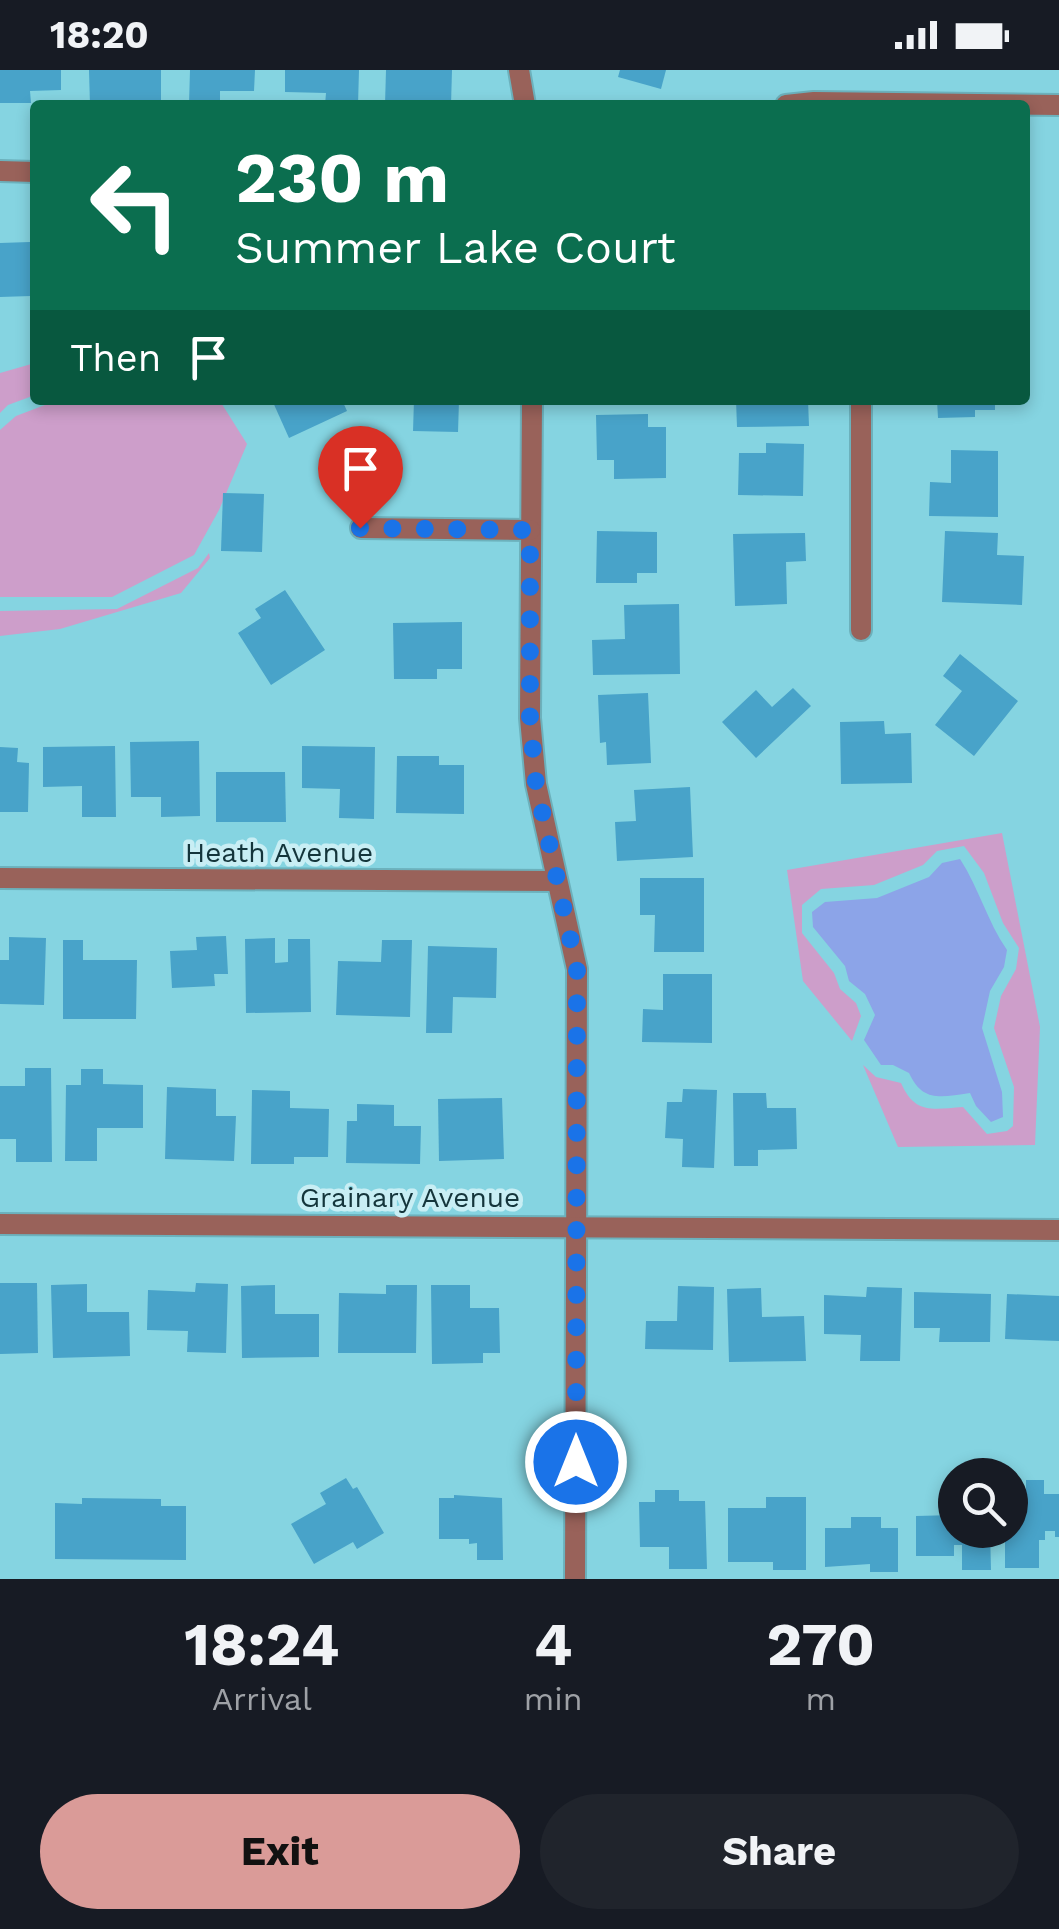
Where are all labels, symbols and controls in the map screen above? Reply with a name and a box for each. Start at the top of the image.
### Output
text: 18:20 [50,13,149,57]
text: 230 m [235,137,449,219]
icon: left [70,140,200,270]
text: Summer Lake Court [235,221,676,274]
icon: arrive [181,330,236,385]
text: Then [70,336,161,380]
pin [318,426,403,529]
icon: arrive [333,441,388,496]
street label: Heath Avenue [185,836,373,869]
street label: Grainary Avenue [300,1181,520,1214]
position arrow [524,1410,628,1514]
map controls [938,1458,1028,1548]
button: search [938,1458,1028,1548]
text: 18:24 [184,1609,340,1680]
text: 4 [534,1609,572,1680]
text: 270 [767,1609,875,1680]
text: Arrival [212,1680,312,1718]
text: min [524,1680,582,1718]
text: m [805,1680,836,1718]
button: Exit [40,1794,520,1909]
button: Share [540,1794,1019,1909]

